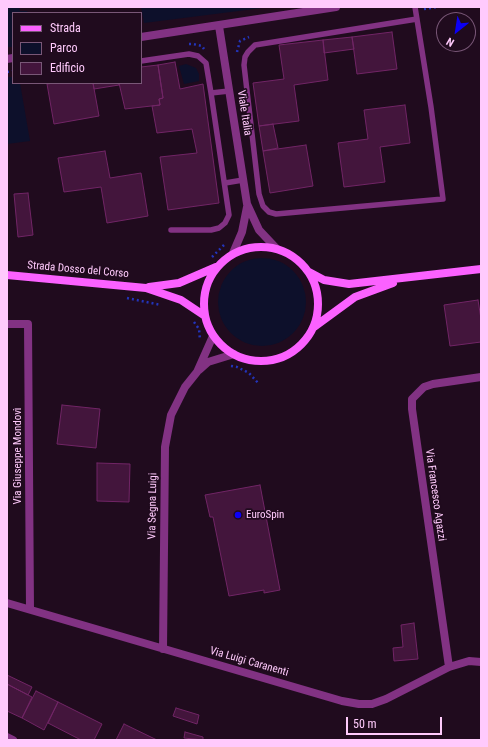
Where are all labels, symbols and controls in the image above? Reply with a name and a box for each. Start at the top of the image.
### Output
legend [12,12,142,84]
north arrow [436,12,476,52]
text: Strada [50,21,81,35]
text: N [444,35,456,49]
text: Parco [50,41,77,55]
text: Edificio [50,61,85,75]
street label: Viale Italia [234,89,254,137]
street label: Strada Dosso del Corso [27,259,129,281]
street label: Via Giuseppe Mondovì [11,408,25,504]
street label: Via Francesco Agazzi [422,448,448,542]
street label: Via Segna Luigi [146,473,160,539]
place label: EuroSpin [246,508,284,522]
marker: EuroSpin [233,510,243,520]
street label: Via Luigi Caranenti [208,644,290,680]
scale bar [348,709,444,735]
text: 50 m [353,717,377,731]

